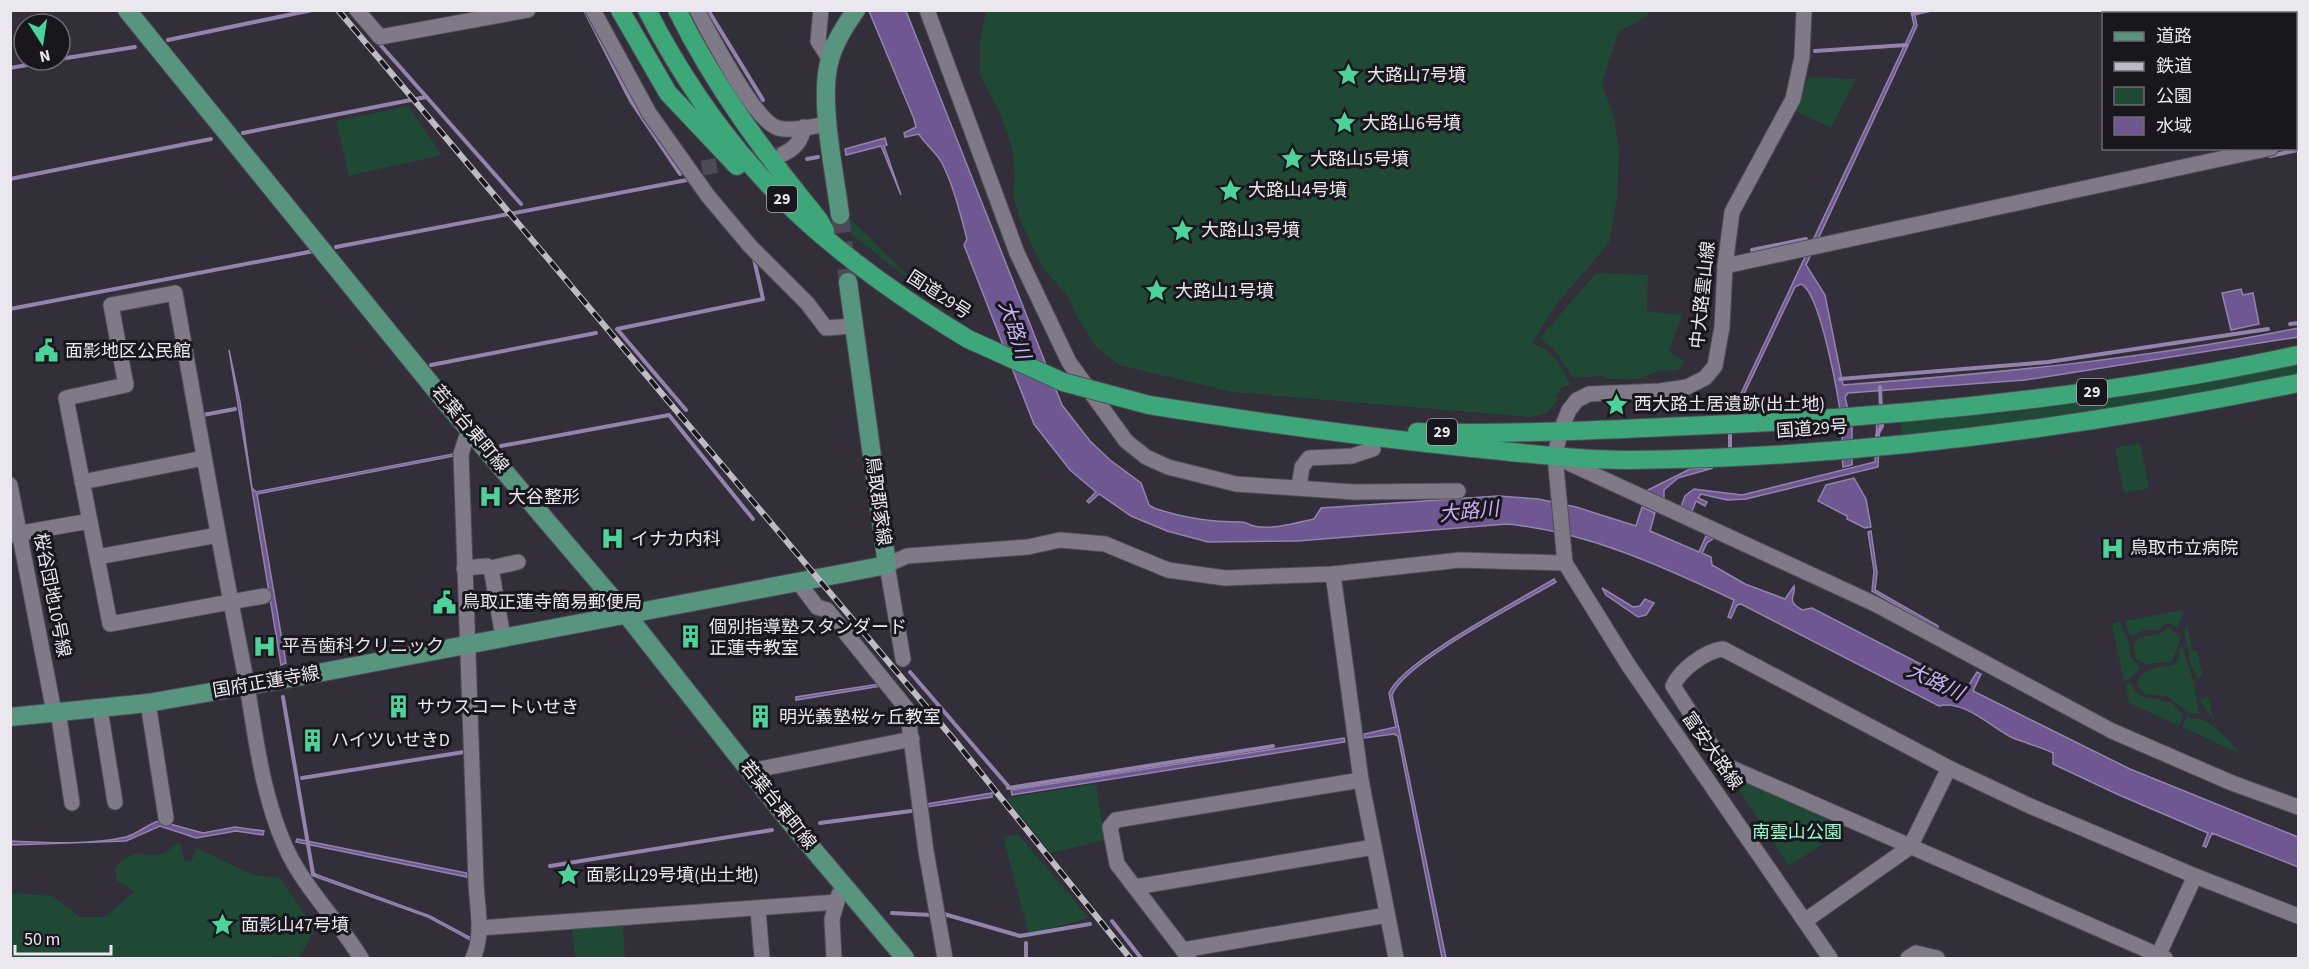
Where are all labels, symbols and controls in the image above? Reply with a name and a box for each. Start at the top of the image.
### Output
north arrow [12,12,72,72]
legend [2102,12,2297,150]
text: 道路 [2156,24,2192,49]
text: N [37,44,52,68]
text: 鉄道 [2156,54,2192,79]
place icon: 大路山7号墳 [1336,62,1362,88]
place label: 大路山7号墳 [1367,63,1466,88]
text: 公園 [2156,84,2192,109]
place icon: 大路山6号墳 [1331,110,1357,136]
place label: 大路山6号墳 [1362,111,1461,136]
text: 水域 [2156,114,2192,139]
place icon: 大路山5号墳 [1279,146,1305,172]
place label: 大路山5号墳 [1310,147,1409,172]
place icon: 大路山4号墳 [1217,177,1243,203]
place label: 大路山4号墳 [1248,178,1347,203]
road number: 29 [767,186,797,212]
place icon: 大路山3号墳 [1170,217,1196,243]
place label: 大路山3号墳 [1201,218,1300,243]
street label: 中大路雲山線 [1685,240,1721,350]
street label: 国道29号 [902,265,976,325]
place icon: 大路山1号墳 [1144,278,1170,304]
place label: 大路山1号墳 [1175,279,1274,304]
water label: 大路川 [991,297,1037,365]
public building icon: 面影地区公民館 [34,338,60,364]
place label: 面影地区公民館 [65,339,191,364]
road number: 29 [2077,379,2107,405]
street label: 若葉台東町線 [426,380,514,478]
place icon: 西大路土居遺跡(出土地) [1603,391,1629,417]
place label: 西大路土居遺跡(出土地) [1634,392,1825,417]
street label: 国道29号 [1775,414,1849,444]
road number: 29 [1427,419,1457,445]
street label: 鳥取郡家線 [859,455,897,547]
hospital icon: 大谷整形 [477,484,503,510]
place label: 大谷整形 [508,485,580,510]
water label: 大路川 [1438,495,1502,529]
hospital icon: イナカ内科 [600,526,626,552]
place label: イナカ内科 [631,527,721,552]
street label: 桜谷団地10号線 [28,531,76,659]
hospital icon: 鳥取市立病院 [2099,535,2125,561]
place label: 鳥取市立病院 [2130,536,2238,561]
public building icon: 鳥取正蓮寺簡易郵便局 [431,589,457,615]
place label: 鳥取正蓮寺簡易郵便局 [462,590,642,615]
place label: 個別指導塾スタンダード 正蓮寺教室 [709,615,907,661]
building icon: 個別指導塾スタンダード 正蓮寺教室 [678,624,704,650]
hospital icon: 平吾歯科クリニック [251,633,277,659]
place label: 平吾歯科クリニック [282,634,444,659]
water label: 大路川 [1902,657,1970,708]
street label: 国府正蓮寺線 [211,660,321,704]
building icon: サウスコートいせき [386,694,412,720]
place label: サウスコートいせき [417,695,579,720]
building icon: 明光義塾桜ヶ丘教室 [748,704,774,730]
place label: 明光義塾桜ヶ丘教室 [779,705,941,730]
street label: 富安大路線 [1676,707,1748,795]
building icon: ハイツいせきD [300,727,326,753]
place label: ハイツいせきD [331,728,450,753]
street label: 若葉台東町線 [734,755,822,855]
park label: 南雲山公園 [1752,820,1842,845]
place icon: 面影山29号墳(出土地) [555,862,581,888]
place label: 面影山29号墳(出土地) [586,863,759,888]
place icon: 面影山47号墳 [210,912,236,938]
place label: 面影山47号墳 [241,913,349,938]
scale bar [15,918,111,956]
text: 50 m [24,927,60,952]

